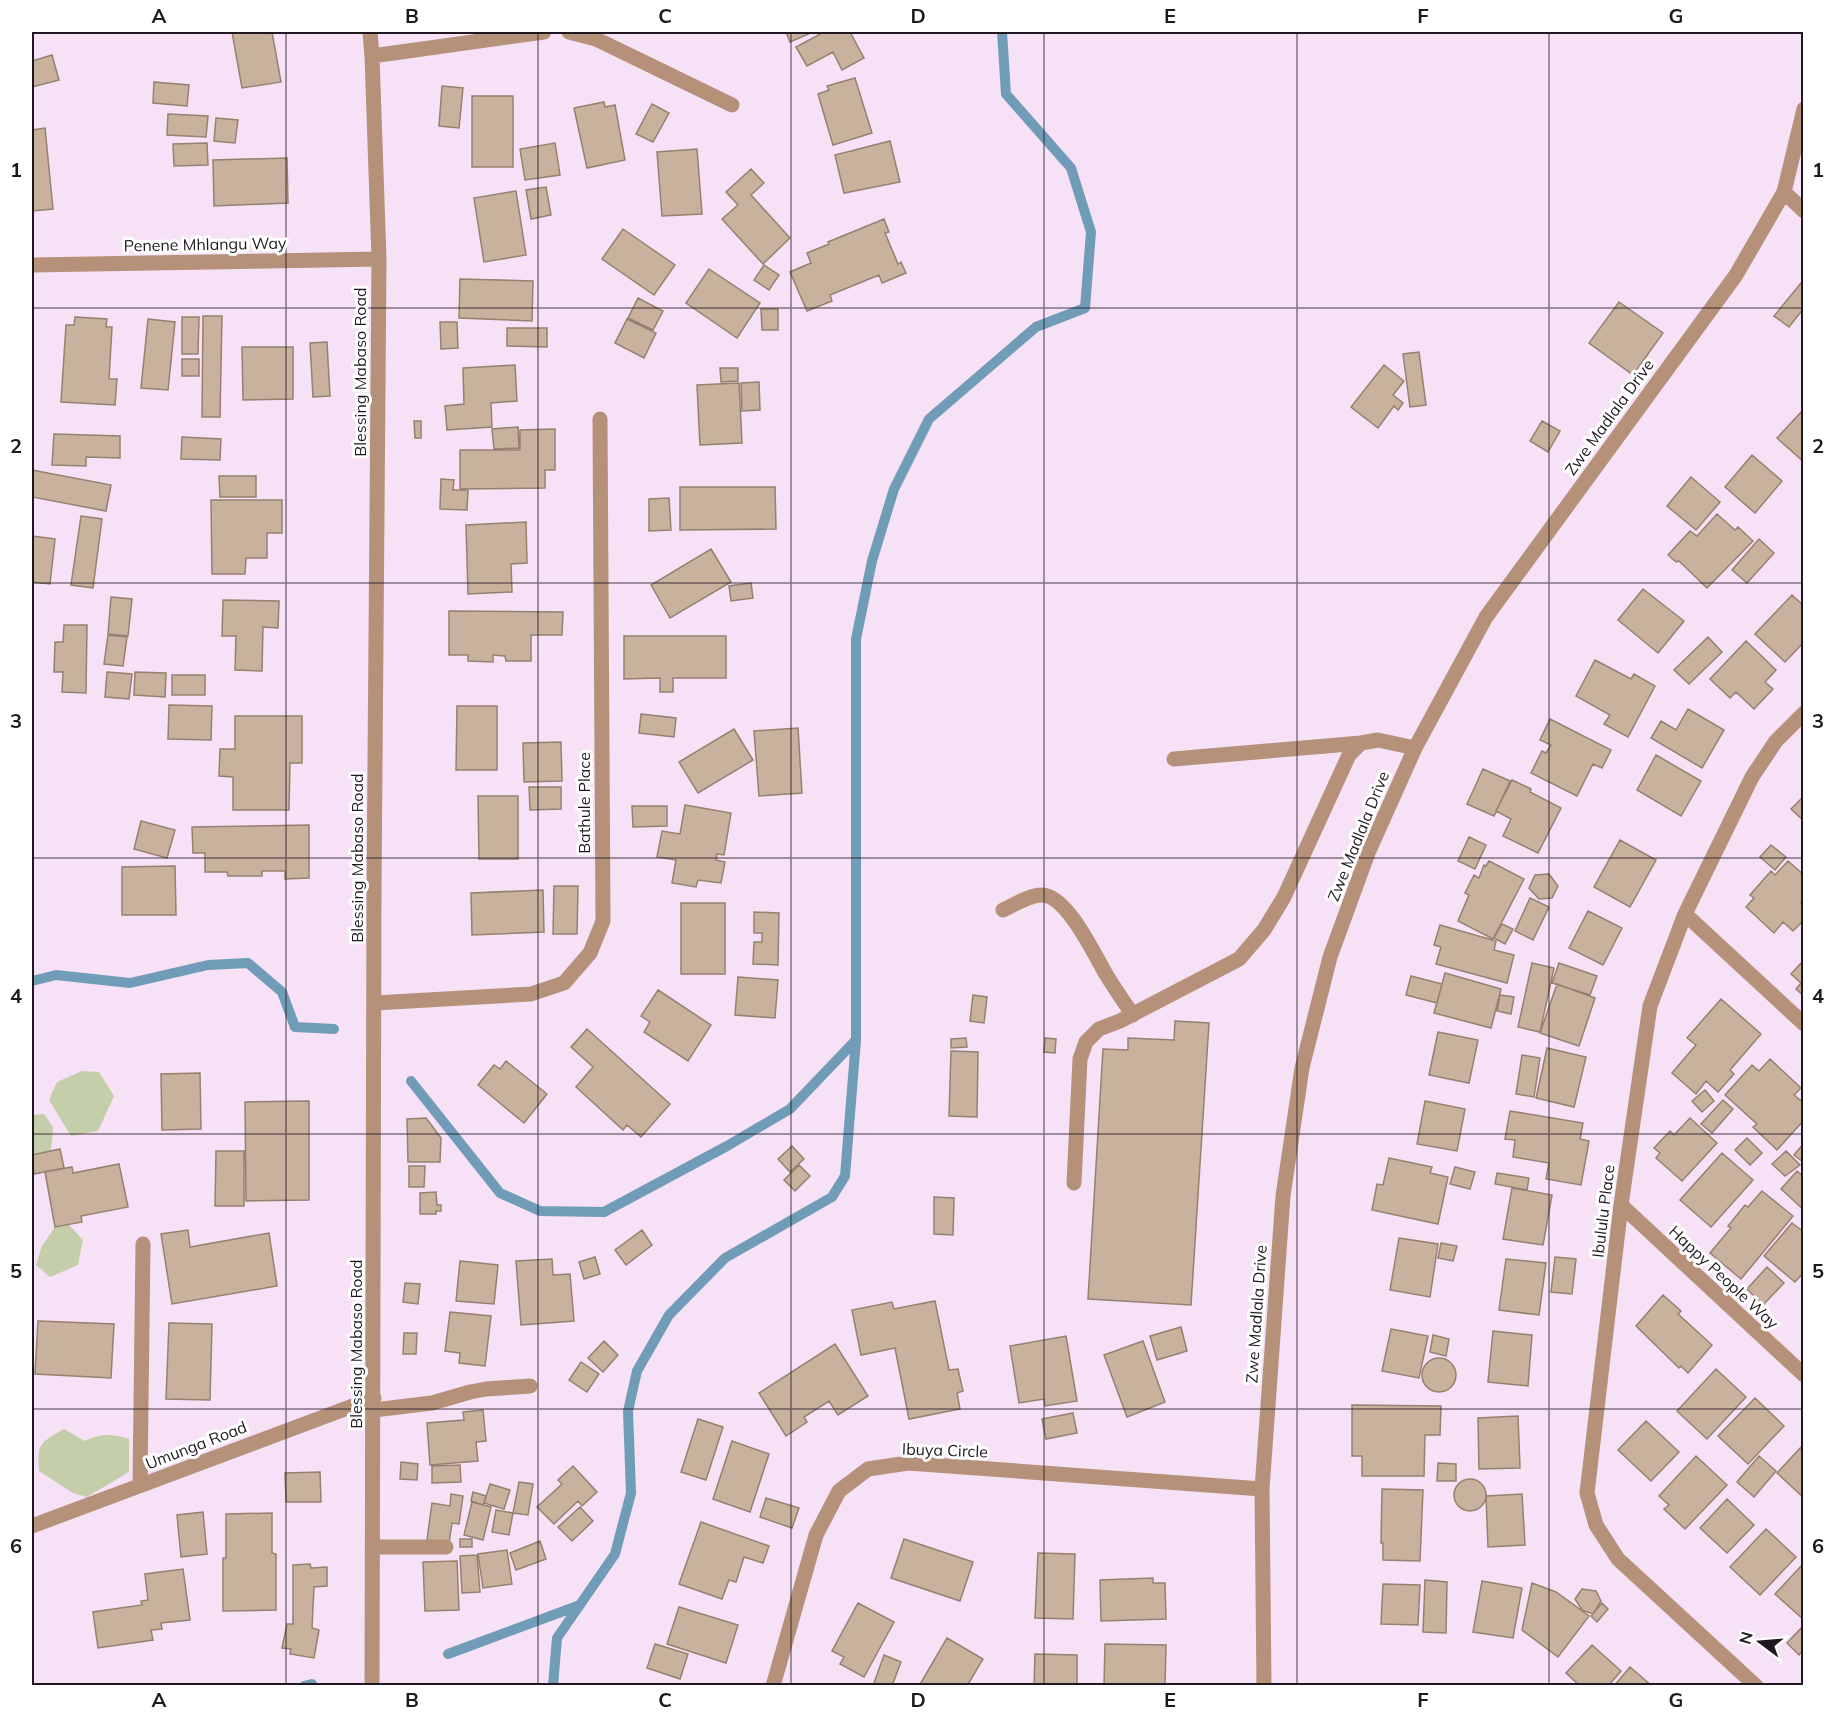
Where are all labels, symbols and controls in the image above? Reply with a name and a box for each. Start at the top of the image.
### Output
text: A [152,3,167,28]
text: B [405,3,419,28]
text: C [658,3,672,28]
text: D [910,3,926,28]
text: E [1164,3,1176,28]
text: F [1417,3,1429,28]
text: G [1669,3,1683,28]
text: 1 [10,157,22,182]
text: 1 [1812,157,1824,182]
street label: Penene Mhlangu Way [123,233,287,255]
street label: Blessing Mabaso Road [350,287,370,457]
street label: Zwe Madlala Drive [1560,355,1658,479]
text: 2 [10,433,22,458]
text: 2 [1812,433,1824,458]
text: 3 [10,708,22,733]
text: 3 [1812,708,1824,733]
street label: Bathule Place [574,752,594,854]
street label: Zwe Madlala Drive [1323,768,1393,904]
street label: Blessing Mabaso Road [347,773,367,943]
text: 4 [10,983,22,1008]
text: 4 [1812,983,1824,1008]
street label: Ibululu Place [1587,1163,1619,1259]
street label: Happy People Way [1665,1221,1783,1333]
street label: Zwe Madlala Drive [1241,1244,1271,1384]
text: 5 [10,1258,22,1283]
text: 5 [1812,1258,1824,1283]
street label: Blessing Mabaso Road [346,1259,366,1429]
street label: Umunga Road [142,1416,250,1474]
street label: Ibuya Circle [902,1439,988,1461]
text: 6 [10,1533,22,1558]
text: 6 [1812,1533,1824,1558]
north arrow [1730,1612,1790,1672]
text: N [1734,1629,1757,1646]
text: A [152,1687,167,1712]
text: B [405,1687,419,1712]
text: C [658,1687,672,1712]
text: D [910,1687,926,1712]
text: E [1164,1687,1176,1712]
text: F [1417,1687,1429,1712]
text: G [1669,1687,1683,1712]

